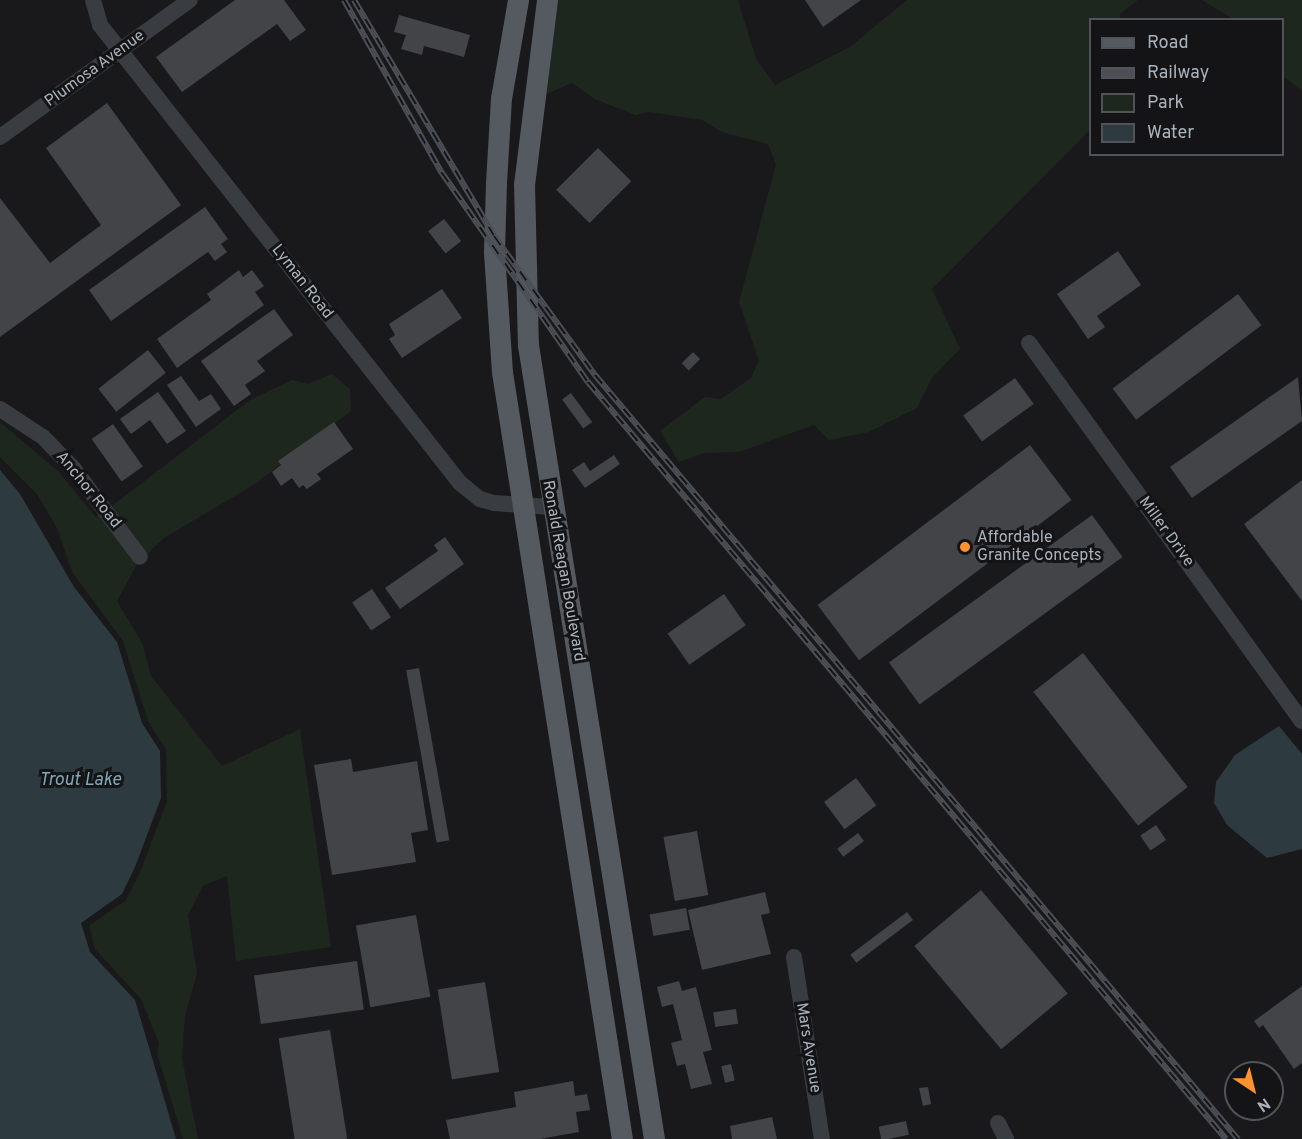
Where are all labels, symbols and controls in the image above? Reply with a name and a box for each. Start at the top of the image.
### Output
legend [1089,18,1284,156]
street label: Plumosa Avenue [41,26,149,112]
text: Road [1147,32,1189,55]
text: Railway [1147,62,1209,85]
text: Park [1147,92,1184,115]
text: Water [1147,122,1194,145]
street label: Lyman Road [267,241,337,323]
street label: Anchor Road [51,448,125,532]
street label: Ronald Reagan Boulevard [538,479,588,663]
street label: Miller Drive [1134,493,1198,571]
place label: Affordable Granite Concepts [977,528,1102,566]
marker: Affordable Granite Concepts [958,540,972,554]
water label: Trout Lake [39,770,121,792]
street label: Mars Avenue [791,1001,825,1095]
north arrow [1224,1061,1284,1121]
text: N [1253,1093,1274,1116]

